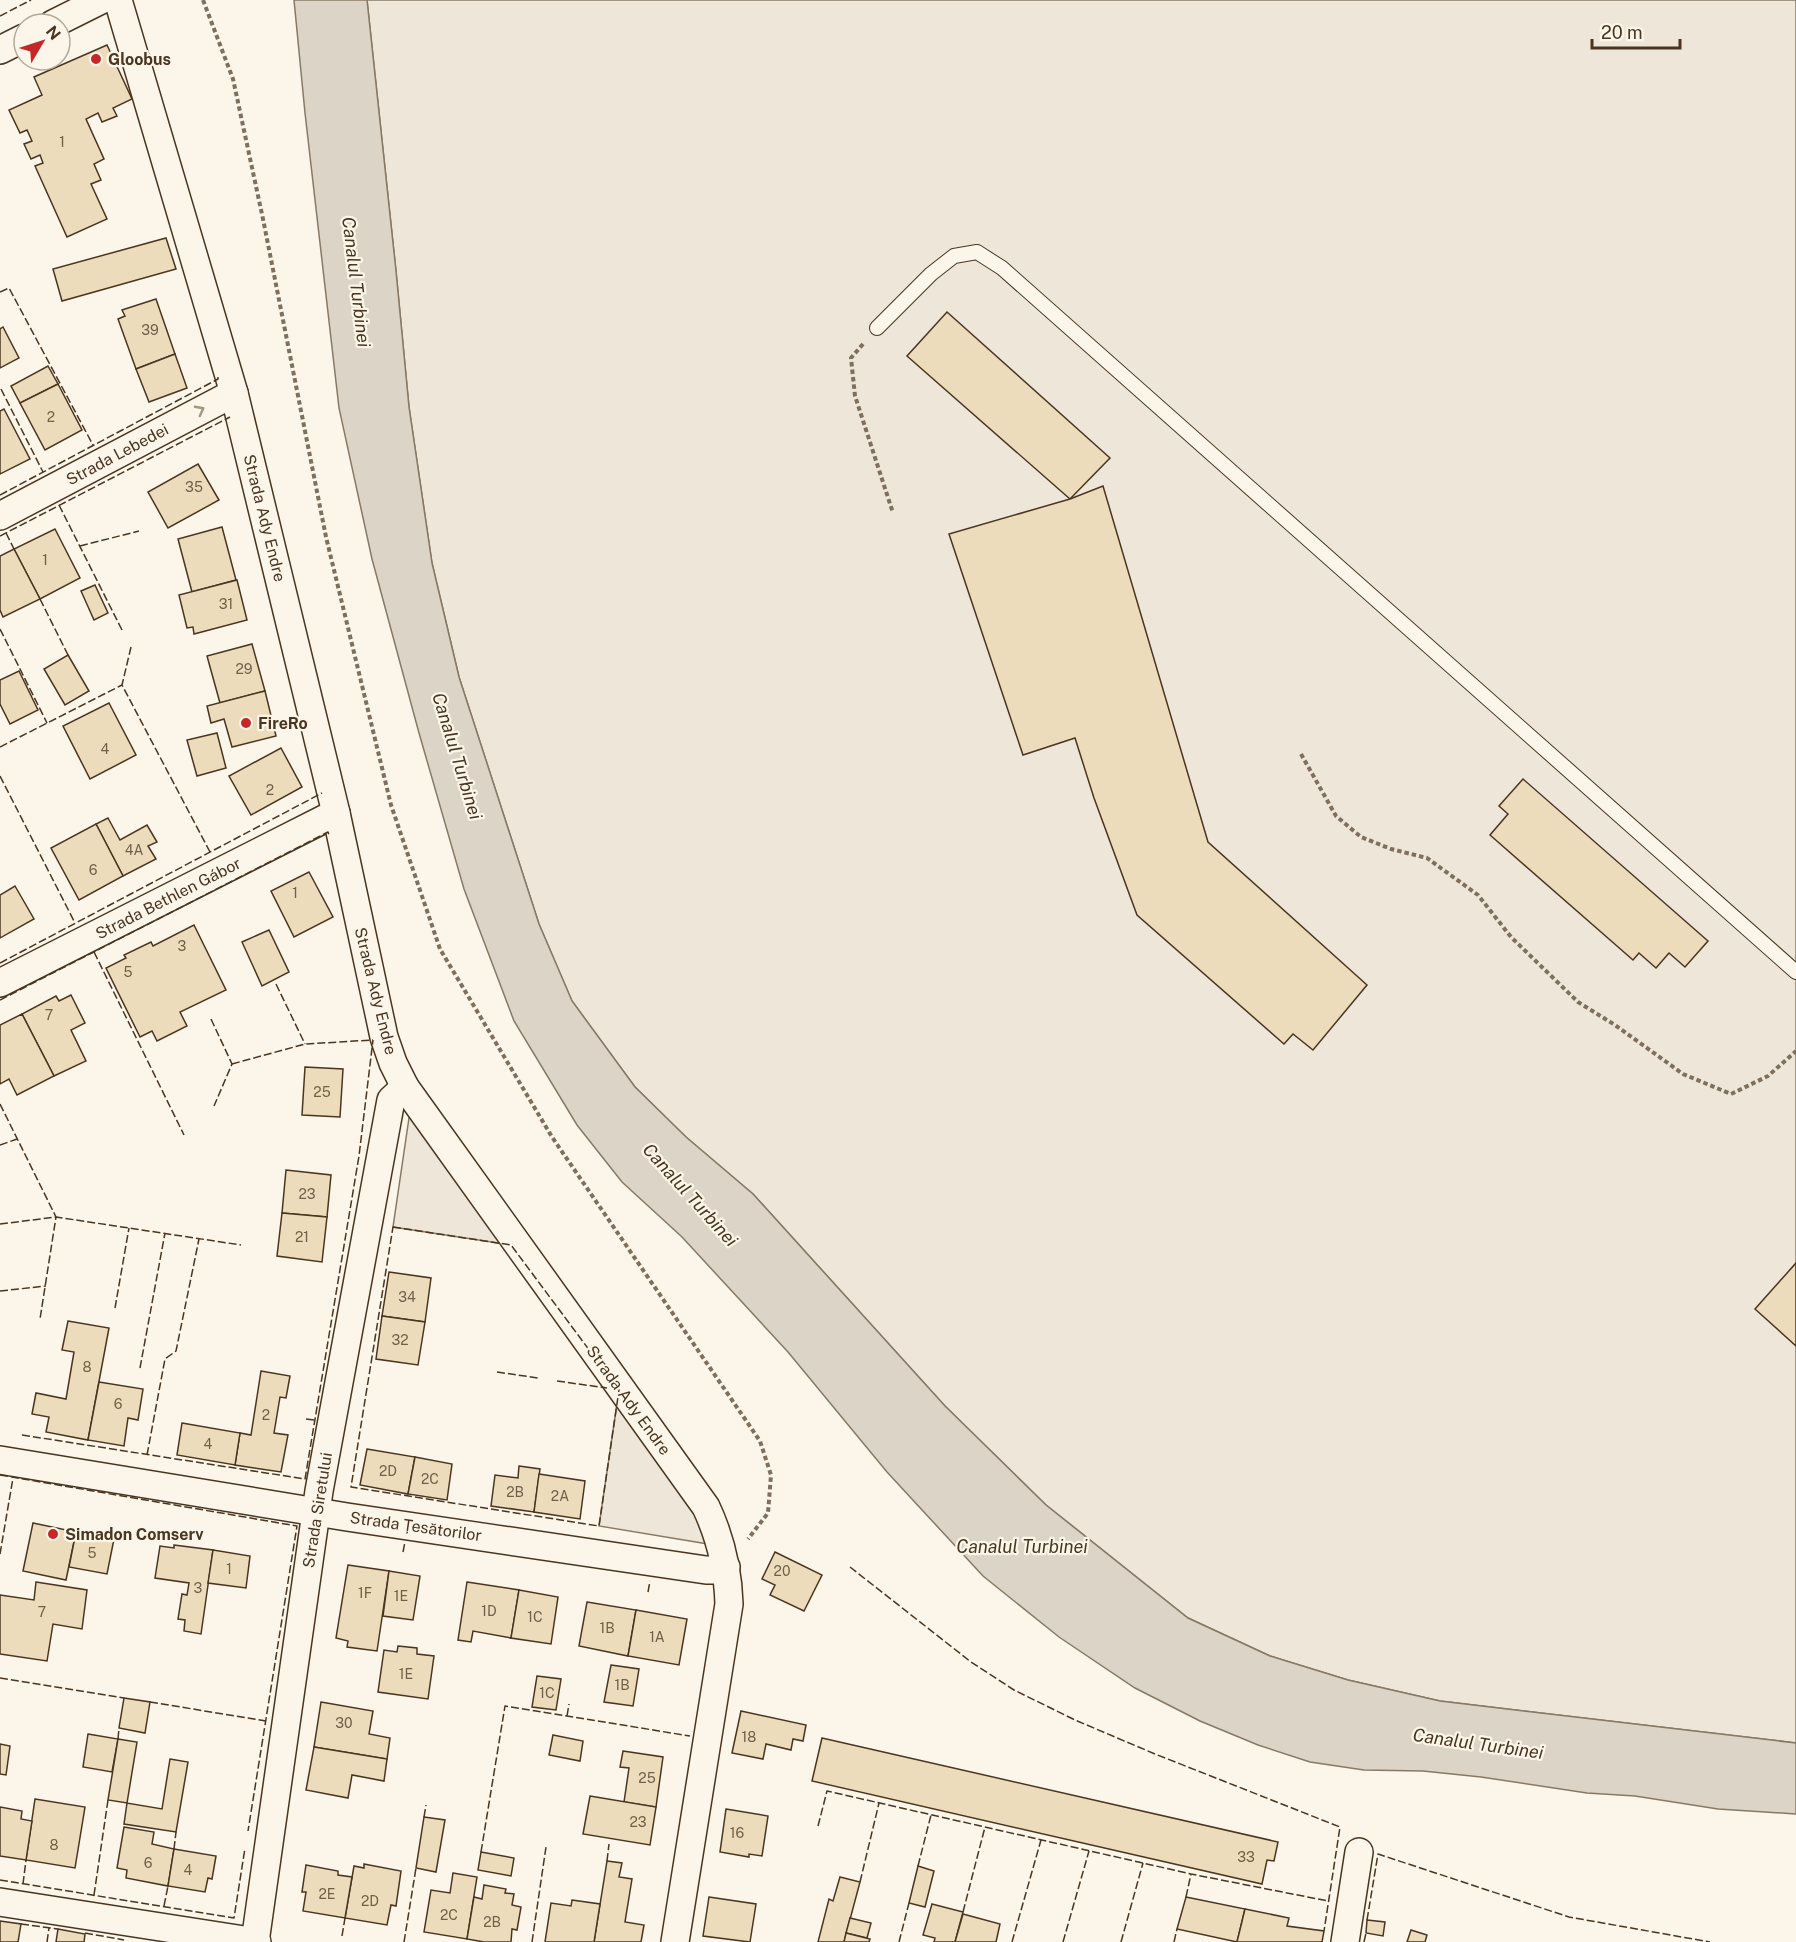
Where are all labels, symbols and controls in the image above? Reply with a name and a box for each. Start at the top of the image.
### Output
north arrow [12,12,72,72]
scale bar [1592,12,1680,50]
text: N [42,22,65,44]
text: 20 m [1601,22,1643,43]
place label: Gloobus [108,50,171,69]
marker: Gloobus [89,52,103,66]
house number: 1 [59,134,65,150]
water label: Canalul Turbinei [338,215,375,349]
house number: 39 [141,322,159,338]
one-way arrow [194,406,205,417]
house number: 2 [47,409,55,425]
street label: Strada Lebedei [63,420,172,489]
street label: Strada Ady Endre [240,452,290,584]
house number: 35 [185,479,203,495]
house number: 1 [42,552,48,568]
house number: 31 [219,596,233,612]
house number: 29 [235,661,253,677]
water label: Canalul Turbinei [428,690,487,822]
place label: FireRo [258,714,308,733]
marker: FireRo [239,716,253,730]
house number: 4 [101,741,110,757]
house number: 2 [266,782,274,798]
house number: 4A [125,842,143,858]
street label: Strada Bethlen Gábor [92,854,244,943]
house number: 6 [89,862,98,878]
house number: 1 [292,885,298,901]
street label: Strada Ady Endre [351,925,401,1057]
house number: 3 [178,938,187,954]
house number: 5 [124,964,133,980]
house number: 7 [45,1007,53,1023]
house number: 25 [313,1084,331,1100]
water label: Canalul Turbinei [639,1139,743,1251]
house number: 23 [298,1186,316,1202]
house number: 21 [295,1229,309,1245]
house number: 34 [398,1289,416,1305]
house number: 32 [391,1332,409,1348]
street label: Strada Ady Endre [583,1342,675,1459]
house number: 8 [82,1359,92,1375]
house number: 6 [114,1396,123,1412]
house number: 2 [262,1407,270,1423]
house number: 4 [204,1436,213,1452]
street label: Strada Siretului [299,1451,336,1569]
house number: 2D [379,1463,397,1479]
house number: 2C [421,1471,439,1487]
house number: 2B [506,1484,524,1500]
house number: 2A [551,1488,569,1504]
street label: Strada Țesătorilor [349,1508,483,1545]
place label: Simadon Comserv [65,1525,204,1544]
marker: Simadon Comserv [46,1527,60,1541]
water label: Canalul Turbinei [956,1536,1088,1557]
house number: 5 [88,1545,97,1561]
house number: 1 [226,1561,232,1577]
house number: 20 [774,1563,790,1579]
house number: 3 [194,1580,203,1596]
house number: 1F [358,1585,372,1601]
house number: 1E [394,1588,408,1604]
house number: 1D [481,1603,497,1619]
house number: 7 [38,1604,46,1620]
house number: 1C [527,1609,543,1625]
house number: 1B [599,1620,615,1636]
house number: 1A [649,1629,665,1645]
house number: 1E [399,1666,413,1682]
house number: 1B [614,1677,630,1693]
house number: 1C [539,1685,555,1701]
house number: 30 [335,1715,353,1731]
water label: Canalul Turbinei [1412,1724,1545,1763]
house number: 18 [742,1729,756,1745]
house number: 25 [638,1770,656,1786]
house number: 23 [629,1814,647,1830]
house number: 16 [730,1825,744,1841]
house number: 8 [49,1837,59,1853]
house number: 33 [1237,1849,1255,1865]
house number: 6 [144,1855,153,1871]
house number: 4 [184,1862,193,1878]
house number: 2E [318,1886,336,1902]
house number: 2D [361,1893,379,1909]
house number: 2C [440,1907,458,1923]
house number: 2B [483,1914,501,1930]

